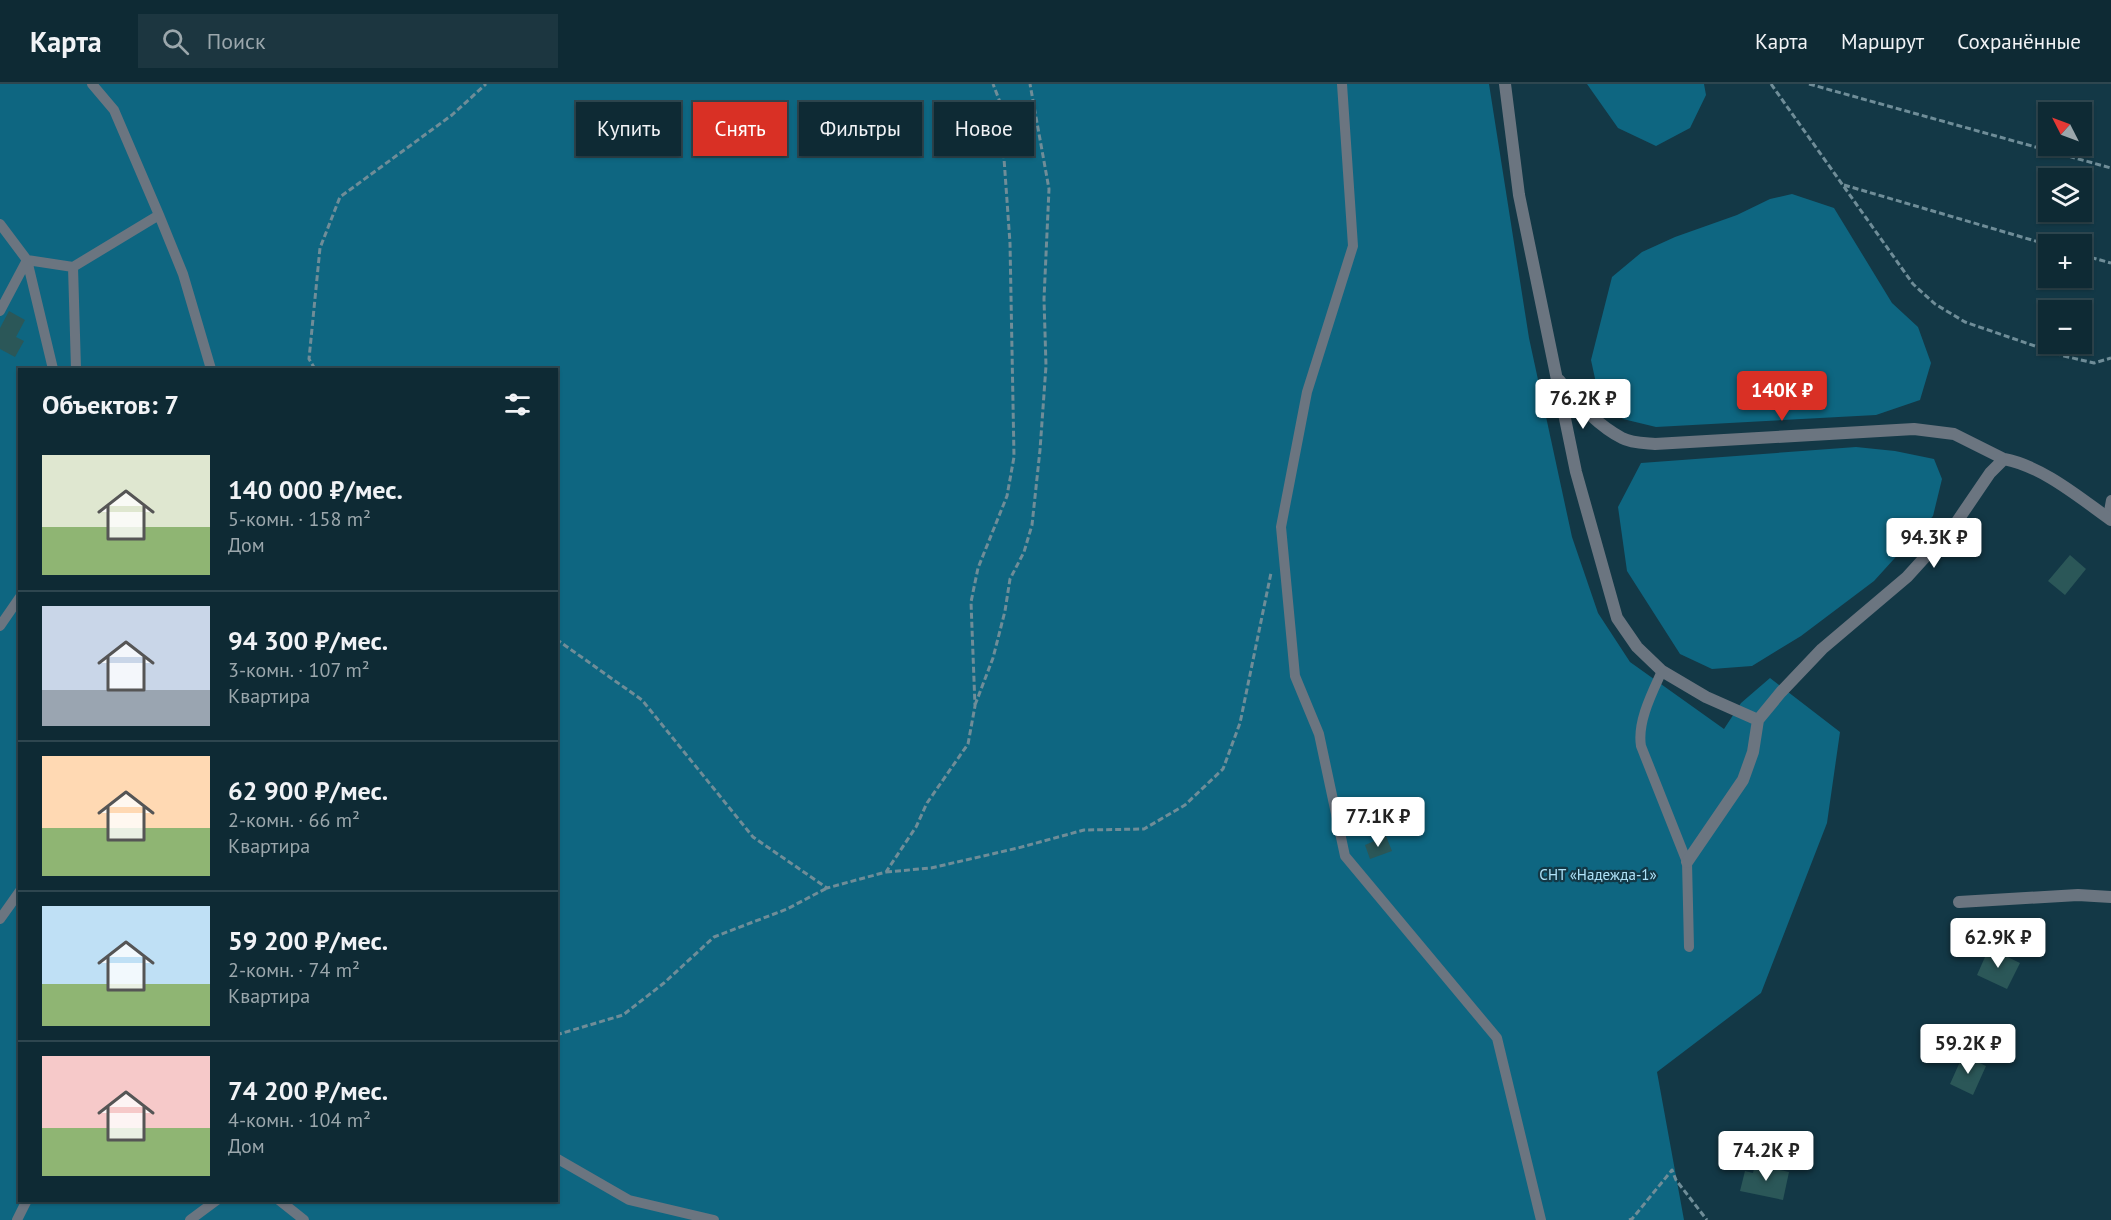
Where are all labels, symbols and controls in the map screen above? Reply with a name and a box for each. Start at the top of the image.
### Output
search box [138,14,558,68]
text: Карта [30,23,102,60]
icon: search [159,25,192,58]
text: Поиск [207,27,266,55]
text: Карта [1755,28,1808,55]
text: Маршрут [1841,28,1924,55]
text: Сохранённые [1957,28,2081,55]
chip: Купить [576,102,681,156]
chip: Снять [693,102,787,156]
chip: Фильтры [799,102,922,156]
chip: Новое [934,102,1034,156]
north arrow [2038,102,2092,156]
map controls [2038,102,2092,354]
button: layers [2038,168,2092,222]
button: + [2038,234,2092,288]
button: − [2038,300,2092,354]
pin: 140K ₽ [1733,371,1831,422]
text: 140K ₽ [1751,377,1813,403]
pin: 76.2K ₽ [1528,379,1638,430]
text: 76.2K ₽ [1549,385,1617,411]
text: Объектов: 7 [42,388,179,421]
icon: filters [501,388,534,421]
text: 140 000 ₽/мес. [228,473,403,506]
icon: home [90,479,162,551]
text: 5-комн. · 158 m² [228,506,371,532]
pin: 94.3K ₽ [1879,518,1989,569]
text: 94.3K ₽ [1900,524,1968,550]
text: Дом [228,532,265,558]
text: 94 300 ₽/мес. [228,624,388,657]
icon: home [90,630,162,702]
text: 3-комн. · 107 m² [228,657,370,683]
text: Квартира [228,683,310,709]
text: 62 900 ₽/мес. [228,774,388,807]
icon: home [90,780,162,852]
pin: 77.1K ₽ [1323,797,1433,848]
text: 77.1K ₽ [1346,803,1410,829]
text: 2-комн. · 66 m² [228,807,360,833]
text: Квартира [228,833,310,859]
park label: СНТ «Надежда-1» [1539,865,1657,884]
pin: 62.9K ₽ [1943,918,2053,969]
text: 59 200 ₽/мес. [228,924,388,957]
text: 62.9K ₽ [1964,924,2032,950]
icon: home [90,930,162,1002]
text: 2-комн. · 74 m² [228,957,360,983]
text: Квартира [228,983,310,1009]
pin: 59.2K ₽ [1913,1024,2023,1075]
text: 59.2K ₽ [1934,1030,2002,1056]
text: 74 200 ₽/мес. [228,1074,388,1107]
icon: home [90,1080,162,1152]
text: 4-комн. · 104 m² [228,1107,371,1133]
pin: 74.2K ₽ [1711,1131,1821,1182]
text: Дом [228,1133,265,1159]
text: 74.2K ₽ [1732,1137,1800,1163]

